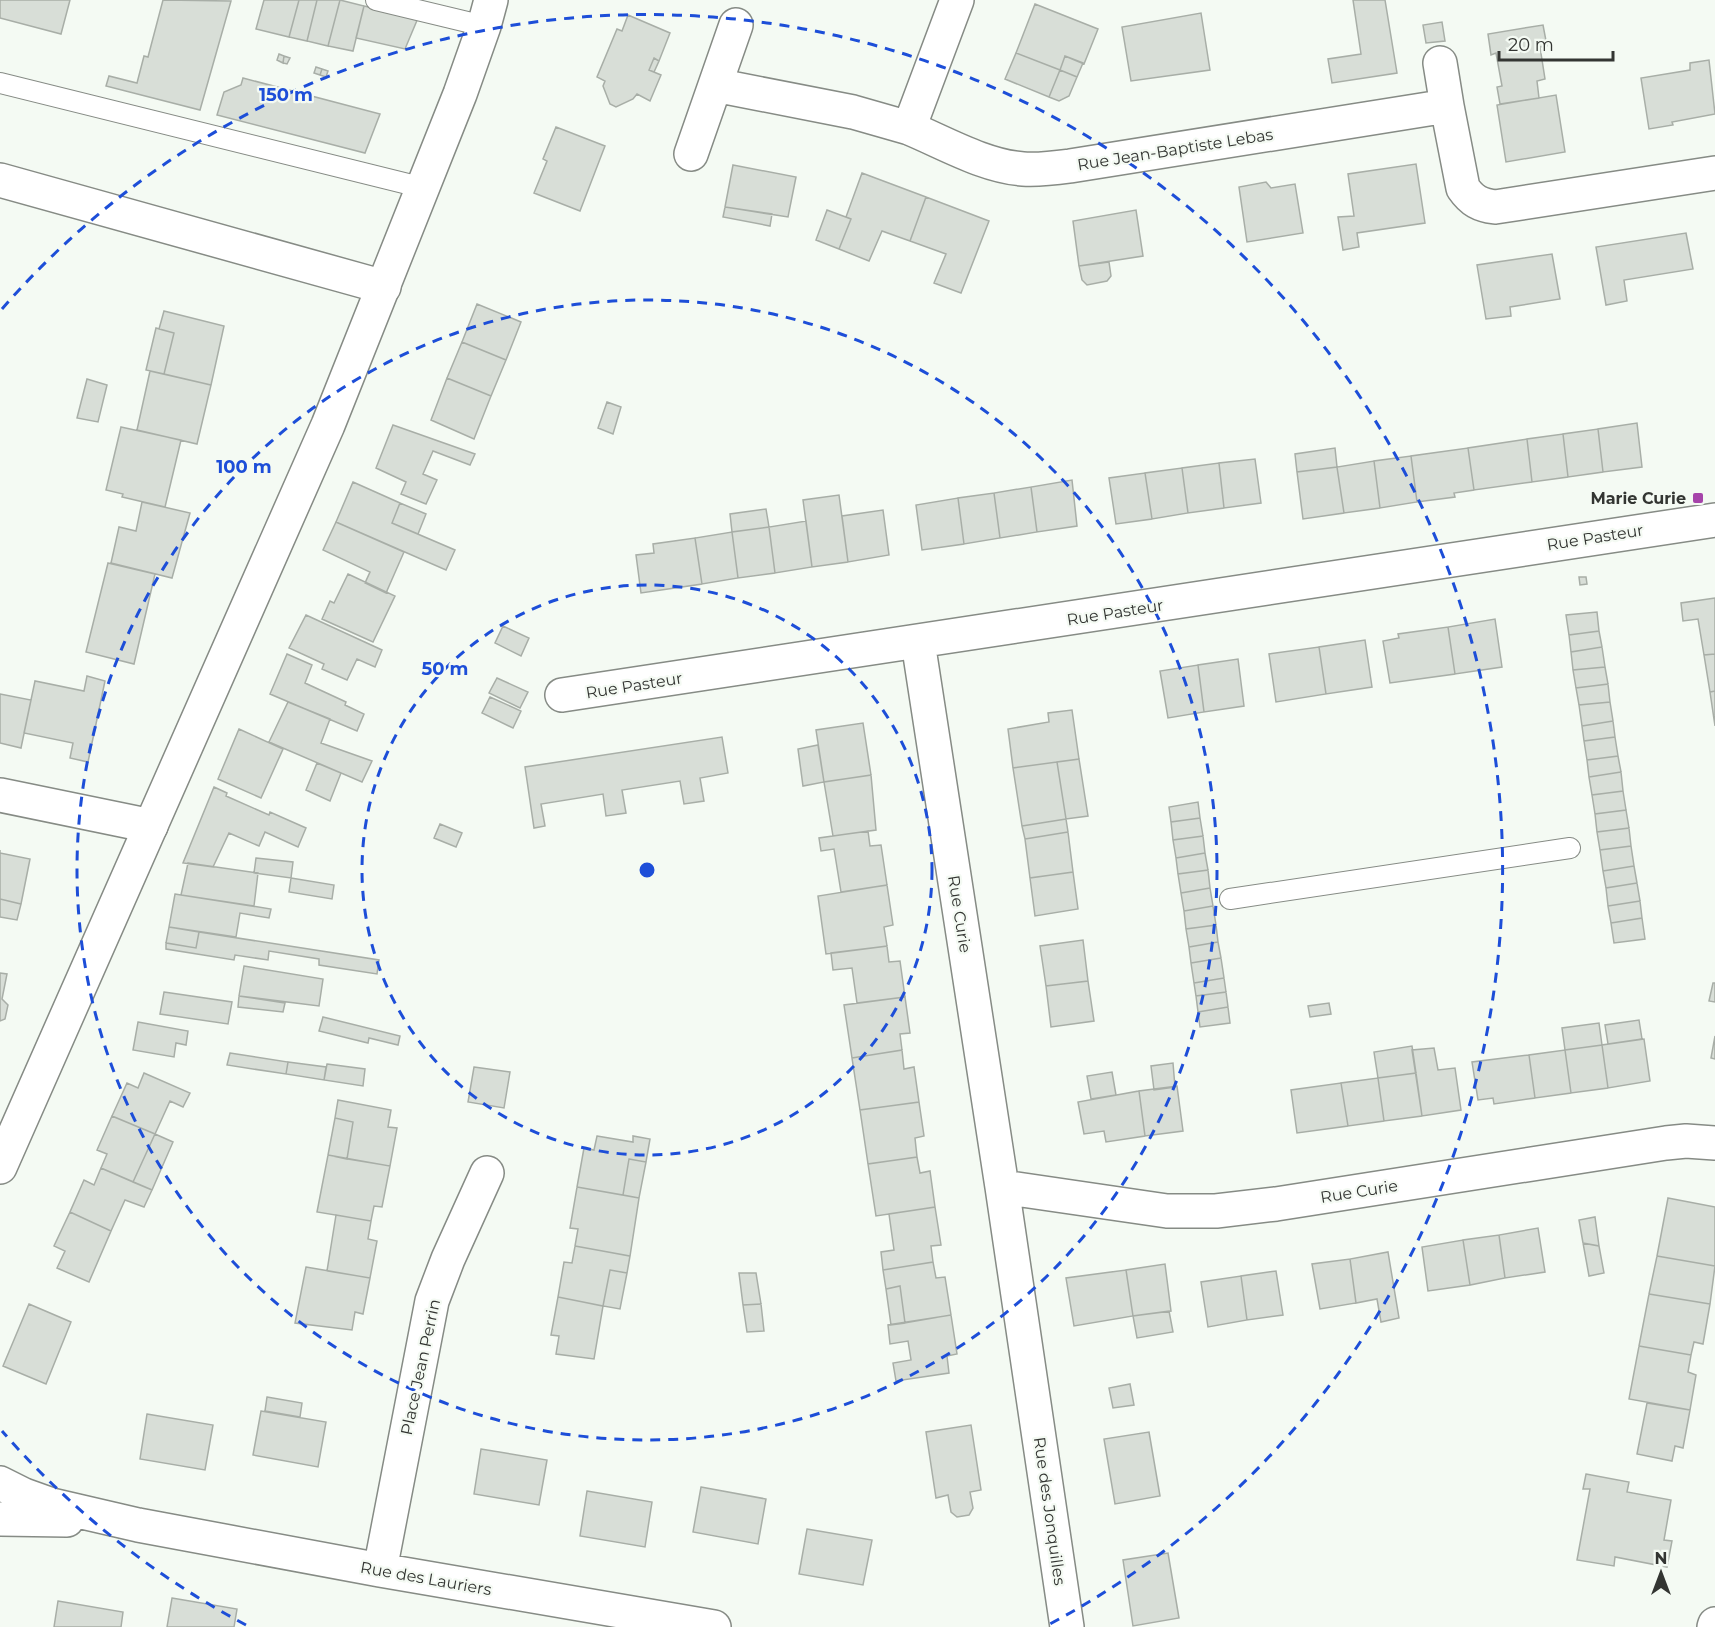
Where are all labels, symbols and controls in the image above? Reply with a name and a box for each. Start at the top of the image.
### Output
scale bar [1499,24,1613,62]
text: 20 m [1508,34,1554,56]
text: 150 m [259,84,313,106]
street label: Rue Jean-Baptiste Lebas [1076,125,1275,174]
text: 100 m [216,456,272,478]
place label: Marie Curie [1590,489,1686,508]
marker: Marie Curie [1691,491,1705,505]
street label: Rue Pasteur [1545,520,1645,555]
street label: Rue Pasteur [1065,595,1165,630]
text: 50 m [422,658,468,680]
street label: Rue Pasteur [584,668,684,703]
centre of rings [637,860,657,880]
street label: Rue Curie [944,874,975,954]
street label: Rue Curie [1319,1176,1399,1207]
street label: Place Jean Perrin [397,1297,444,1437]
street label: Rue des Jonquilles [1030,1436,1069,1587]
north arrow [1631,1543,1691,1603]
text: N [1655,1549,1667,1568]
street label: Rue des Lauriers [359,1558,493,1599]

